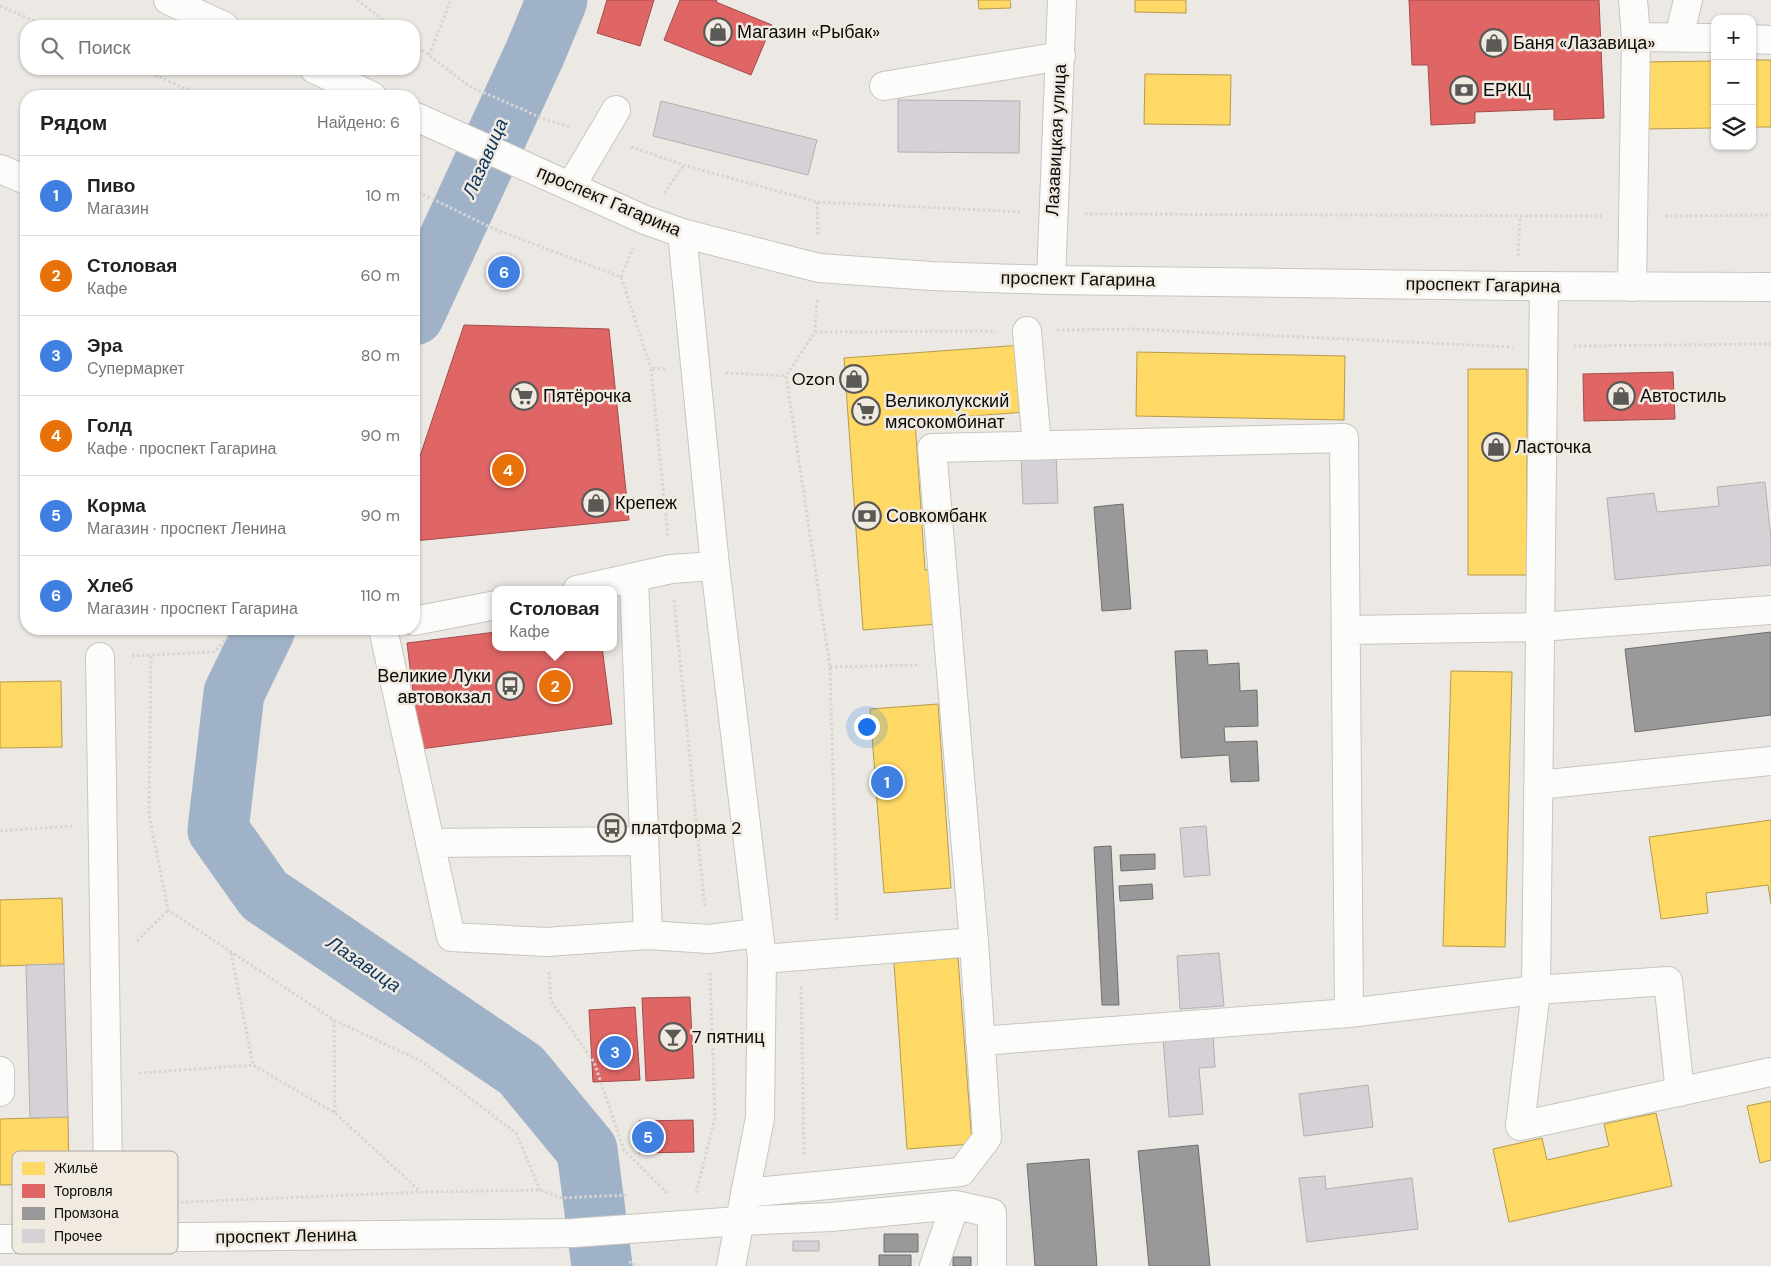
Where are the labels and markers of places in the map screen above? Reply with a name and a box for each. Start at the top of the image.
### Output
shop icon: Магазин «Рыбак» [703,17,733,47]
place label: Магазин «Рыбак» [737,20,880,44]
shop icon: Баня «Лазавица» [1479,28,1509,58]
place label: Баня «Лазавица» [1513,31,1655,55]
bank icon: ЕРКЦ [1449,75,1479,105]
place label: ЕРКЦ [1483,78,1531,102]
pin: 6 [488,253,520,291]
shop icon: Ozon [839,364,869,394]
place label: Ozon [792,367,835,391]
supermarket icon: Пятёрочка [509,381,539,411]
shop icon: Автостиль [1606,381,1636,411]
place label: Пятёрочка [543,384,632,408]
place label: Автостиль [1640,384,1726,408]
place label: Великолукский мясокомбинат [885,389,1009,434]
supermarket icon: Великолукский мясокомбинат [851,396,881,426]
shop icon: Ласточка [1481,432,1511,462]
place label: Ласточка [1515,435,1592,459]
pin: 4 [492,451,524,489]
shop icon: Крепеж [581,488,611,518]
place label: Крепеж [615,491,677,515]
bank icon: Совкомбанк [852,501,882,531]
place label: Совкомбанк [886,504,987,528]
place label: Великие Луки автовокзал [377,664,491,709]
pin: 2 [539,667,571,705]
bus stop icon: Великие Луки автовокзал [495,671,525,701]
pin: 1 [871,763,903,801]
bus stop icon: платформа 2 [597,813,627,843]
place label: платформа 2 [631,816,741,840]
bar icon: 7 пятниц [658,1022,688,1052]
place label: 7 пятниц [692,1025,764,1049]
pin: 3 [599,1033,631,1071]
pin: 5 [632,1118,664,1156]

